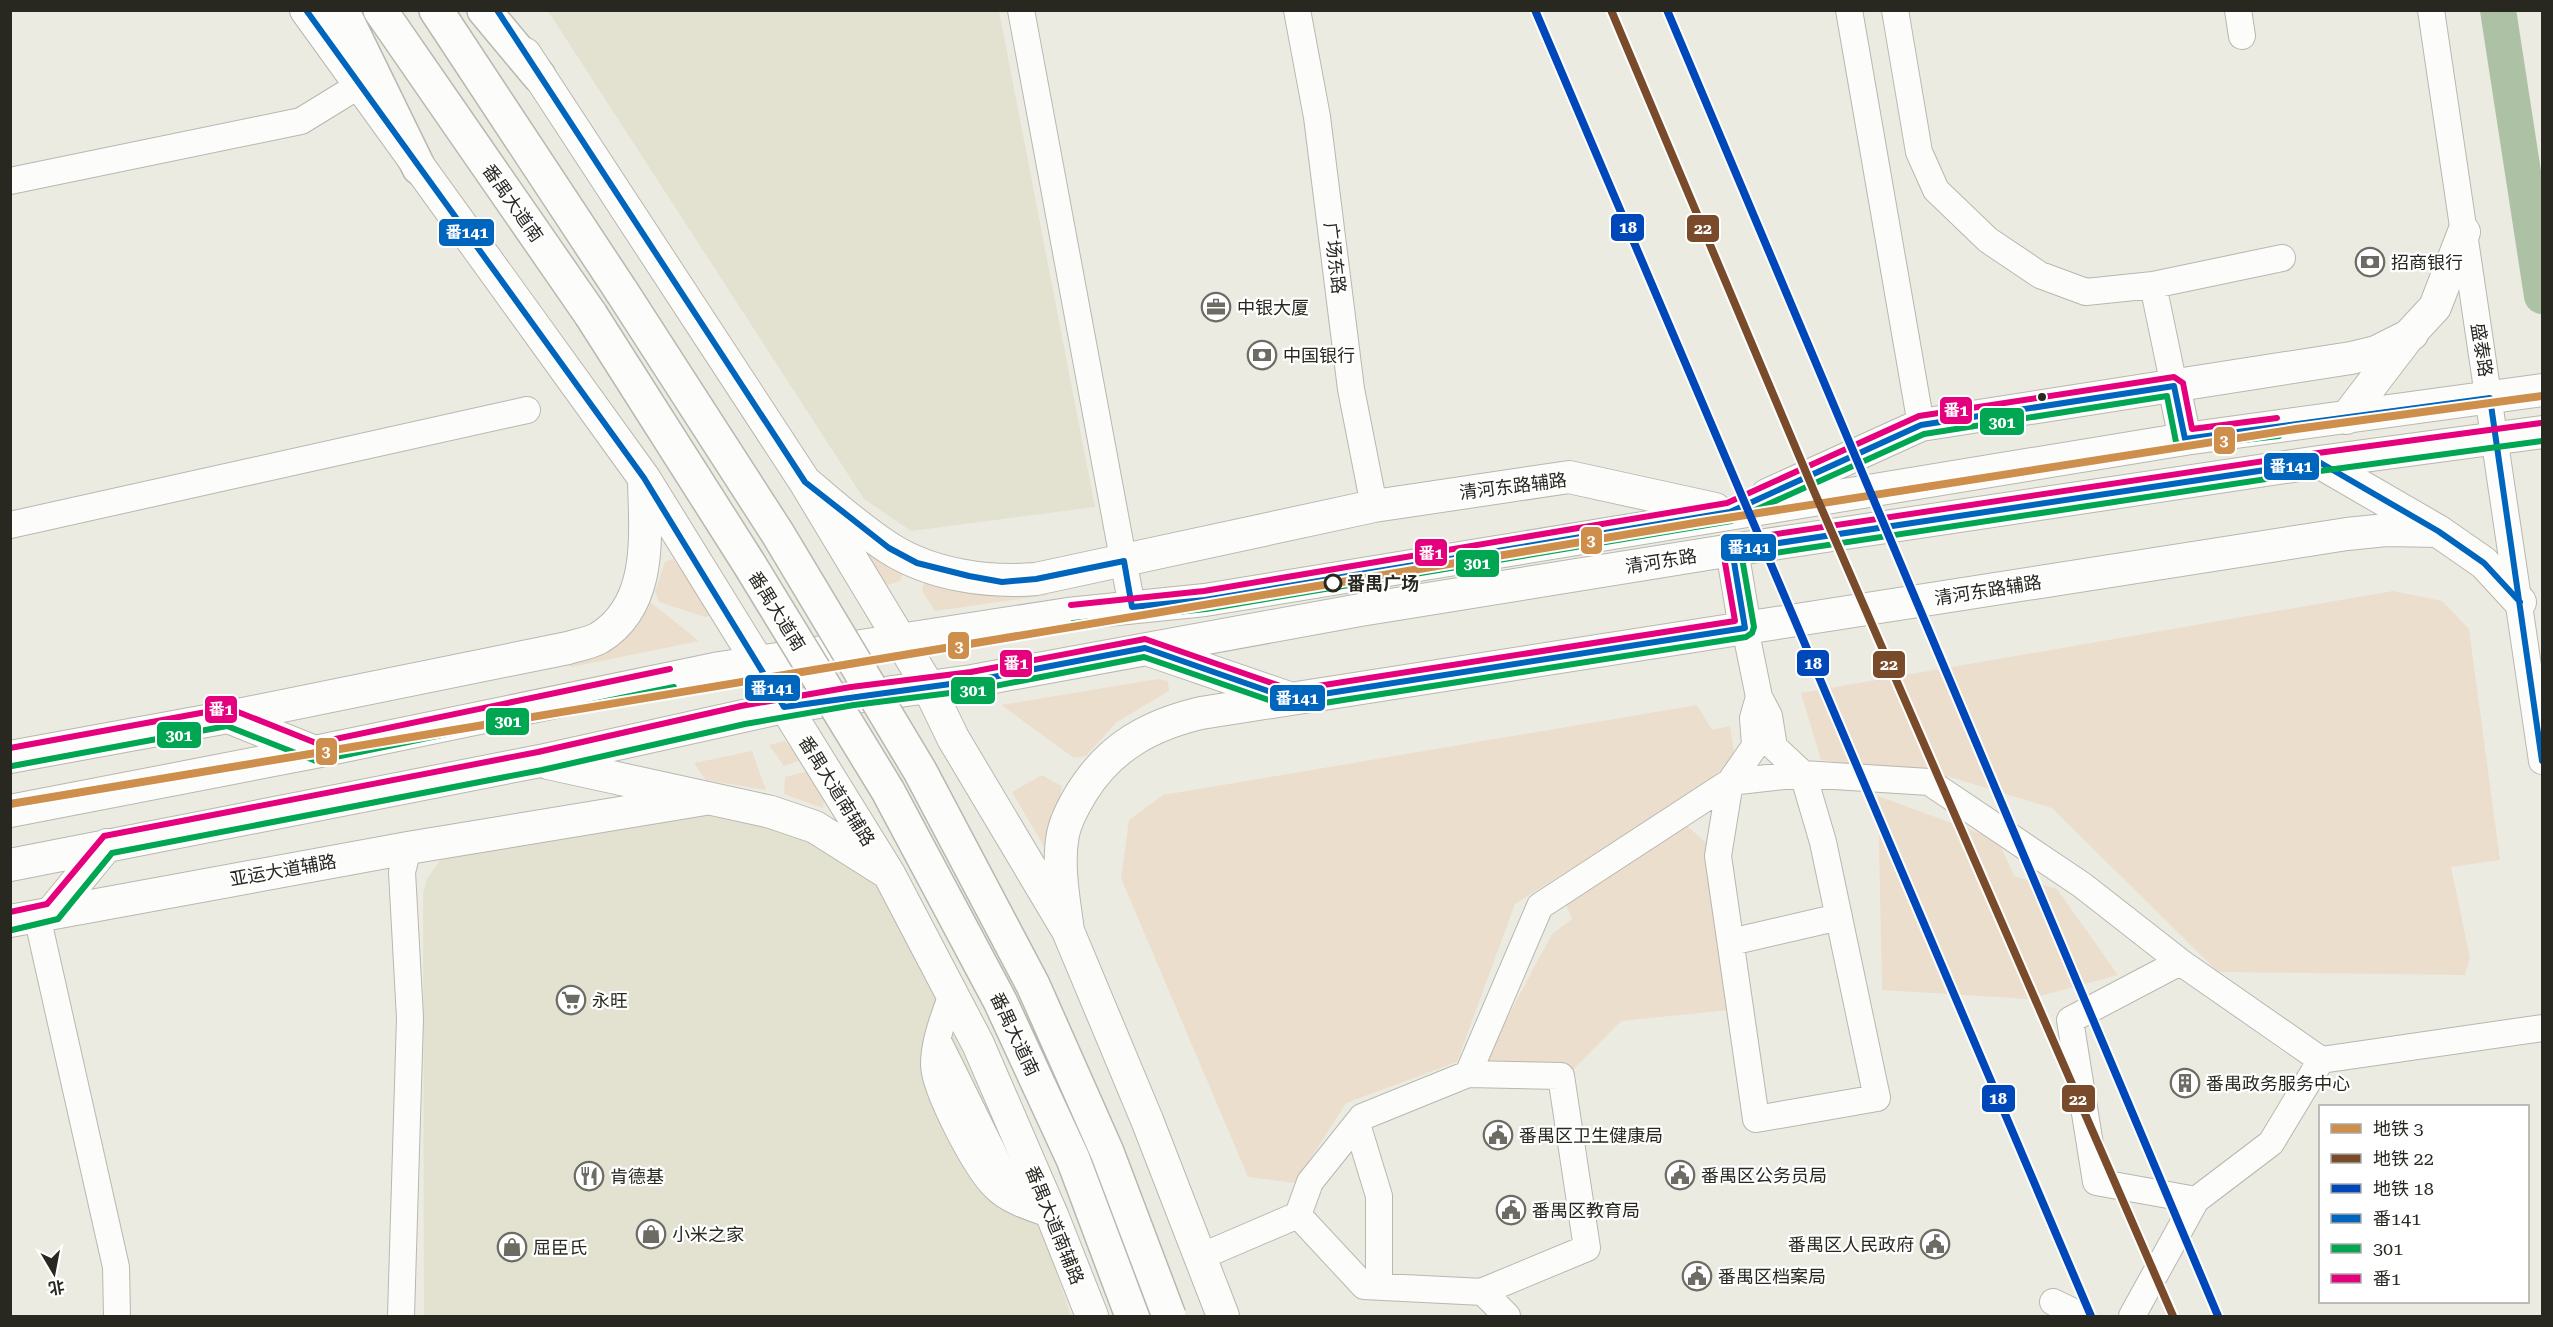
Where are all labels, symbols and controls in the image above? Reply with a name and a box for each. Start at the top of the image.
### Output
street label: 番禺大道南 [479,160,547,246]
line badge: 18 [1610,213,1645,242]
line badge: 22 [1686,214,1720,243]
line badge: 番141 [438,218,495,247]
text: 18 [1619,218,1637,237]
text: 22 [1694,219,1712,238]
street label: 广场东路 [1320,221,1350,295]
text: 番141 [446,223,488,242]
bank icon: 招商银行 [2354,246,2386,278]
place label: 招商银行 [2391,252,2463,273]
office icon: 中银大厦 [1200,291,1232,323]
place label: 中银大厦 [1237,297,1309,318]
street label: 盛泰路 [2467,322,2497,378]
bank icon: 中国银行 [1246,339,1278,371]
place label: 中国银行 [1283,345,1355,366]
unlabelled marker [2036,391,2048,403]
line badge: 番1 [1939,396,1973,425]
text: 番1 [1944,401,1969,420]
line badge: 301 [1979,407,2025,436]
text: 301 [1989,413,2015,432]
line badge: 3 [2213,426,2236,455]
text: 3 [2220,431,2229,450]
line badge: 番141 [2263,452,2320,481]
text: 番141 [2270,457,2312,476]
street label: 清河东路辅路 [1458,469,1568,503]
line badge: 3 [1580,526,1603,555]
text: 3 [1587,531,1596,550]
line badge: 番141 [1720,533,1777,562]
line badge: 番1 [1414,538,1448,567]
text: 番141 [1728,538,1770,557]
text: 番1 [1419,544,1444,563]
street label: 清河东路 [1624,545,1698,577]
line badge: 301 [1455,549,1500,578]
text: 301 [1464,554,1490,573]
street label: 番禺大道南 [744,567,810,655]
street label: 清河东路辅路 [1933,571,2043,609]
place label: 番禺广场 [1347,573,1419,594]
marker: 番禺广场 [1324,574,1342,592]
line badge: 3 [947,631,970,660]
text: 3 [955,637,964,656]
line badge: 番1 [999,649,1033,678]
line badge: 18 [1796,649,1830,677]
line badge: 22 [1872,650,1906,679]
text: 番1 [1004,654,1029,673]
text: 18 [1804,654,1822,673]
text: 22 [1880,655,1898,674]
line badge: 番141 [744,674,801,702]
line badge: 301 [950,676,996,705]
text: 番141 [751,679,793,698]
text: 301 [960,681,986,700]
line badge: 番141 [1269,684,1326,712]
text: 番141 [1276,689,1318,708]
line badge: 番1 [204,695,238,724]
text: 番1 [209,700,234,719]
line badge: 301 [485,707,530,736]
text: 301 [495,712,521,731]
line badge: 301 [156,721,202,749]
text: 301 [166,726,192,745]
street label: 番禺大道南辅路 [795,732,879,850]
line badge: 3 [315,737,338,766]
text: 3 [322,742,331,761]
street label: 亚运大道辅路 [228,850,338,890]
supermarket icon: 永旺 [555,984,587,1016]
street label: 番禺大道南 [986,989,1044,1079]
place label: 永旺 [592,990,628,1011]
building icon: 番禺政务服务中心 [2169,1067,2201,1099]
place label: 番禺政务服务中心 [2206,1073,2350,1094]
line badge: 18 [1981,1084,2016,1113]
line badge: 22 [2061,1084,2096,1113]
text: 18 [1989,1089,2007,1108]
text: 22 [2069,1090,2087,1109]
legend [2319,1105,2529,1303]
text: 地铁 3 [2373,1118,2424,1139]
public building icon: 番禺区卫生健康局 [1482,1119,1514,1151]
place label: 番禺区卫生健康局 [1519,1125,1663,1146]
text: 地铁 22 [2373,1148,2434,1169]
public building icon: 番禺区公务员局 [1664,1159,1696,1191]
restaurant icon: 肯德基 [573,1160,605,1192]
street label: 番禺大道南辅路 [1022,1163,1088,1287]
place label: 番禺区公务员局 [1701,1165,1827,1186]
place label: 肯德基 [610,1166,664,1187]
text: 地铁 18 [2373,1178,2434,1199]
public building icon: 番禺区教育局 [1495,1194,1527,1226]
place label: 番禺区教育局 [1532,1200,1640,1221]
text: 番141 [2373,1208,2421,1229]
shop icon: 小米之家 [635,1218,667,1250]
place label: 小米之家 [672,1224,744,1245]
public building icon: 番禺区人民政府 [1919,1228,1951,1260]
shop icon: 屈臣氏 [496,1231,528,1263]
place label: 番禺区人民政府 [1788,1234,1914,1255]
place label: 屈臣氏 [533,1237,587,1258]
text: 301 [2373,1238,2403,1259]
north arrow [24,1243,84,1303]
public building icon: 番禺区档案局 [1681,1260,1713,1292]
place label: 番禺区档案局 [1718,1266,1826,1287]
text: 番1 [2373,1268,2401,1289]
text: 北 [47,1277,66,1298]

